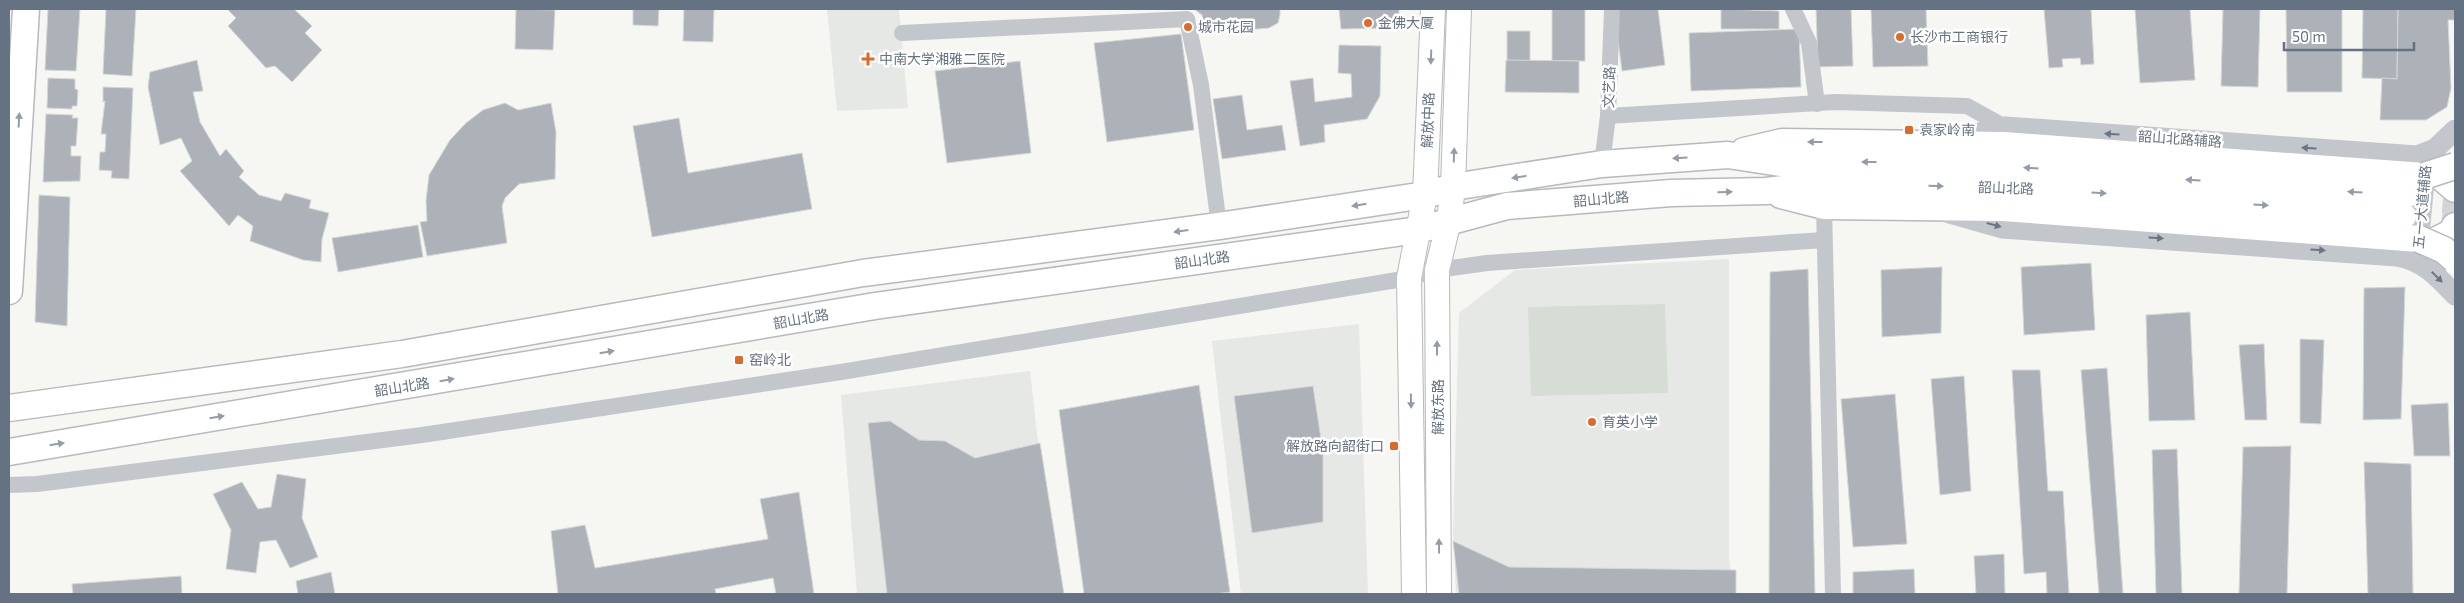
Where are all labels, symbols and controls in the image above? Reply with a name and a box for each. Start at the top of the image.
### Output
place label: 金佛大厦 [1378,14,1434,31]
marker: 金佛大厦 [1362,17,1374,29]
place label: 城市花园 [1198,18,1254,35]
scale bar [2284,20,2414,52]
marker: 城市花园 [1182,21,1194,33]
text: 50 m [2292,27,2326,45]
place label: 长沙市工商银行 [1910,28,2008,45]
marker: 长沙市工商银行 [1894,31,1906,43]
place label: 中南大学湘雅二医院 [879,50,1005,67]
one-way arrow [1426,50,1434,66]
marker: 中南大学湘雅二医院 [861,52,875,66]
street label: 文艺路 [1599,66,1618,108]
street label: 解放中路 [1418,92,1437,148]
one-way arrow [15,112,23,128]
place label: 袁家岭南 [1919,121,1975,138]
marker: 袁家岭南 [1903,124,1915,136]
street label: 韶山北路辅路 [2138,127,2223,150]
one-way arrow [2103,130,2119,138]
one-way arrow [1807,138,1823,146]
one-way arrow [2300,144,2316,152]
one-way arrow [1450,147,1458,163]
one-way arrow [1672,155,1688,163]
one-way arrow [1860,158,1876,166]
one-way arrow [2023,164,2039,172]
street label: 五一大道辅路 [2409,164,2434,250]
one-way arrow [1510,173,1526,181]
one-way arrow [2185,176,2201,184]
street label: 韶山北路 [1978,178,2034,197]
one-way arrow [1929,183,1945,191]
street label: 韶山北路 [1572,188,1630,209]
one-way arrow [1717,188,1733,196]
one-way arrow [2347,188,2363,196]
one-way arrow [2091,189,2107,197]
one-way arrow [1350,201,1366,209]
one-way arrow [2253,201,2269,209]
one-way arrow [1986,222,2001,230]
one-way arrow [1172,227,1188,235]
one-way arrow [2148,234,2164,242]
one-way arrow [2310,246,2326,254]
street label: 韶山北路 [1173,247,1231,272]
one-way arrow [2431,271,2443,283]
street label: 韶山北路 [772,305,830,332]
one-way arrow [1433,340,1441,356]
one-way arrow [599,347,615,355]
place label: 窑岭北 [749,351,791,368]
marker: 窑岭北 [733,354,745,366]
street label: 韶山北路 [373,374,431,399]
one-way arrow [439,375,455,383]
street label: 解放东路 [1429,379,1446,435]
one-way arrow [1407,393,1415,409]
one-way arrow [210,413,226,421]
place label: 育英小学 [1602,413,1658,430]
marker: 育英小学 [1586,416,1598,428]
place label: 解放路向韶街口 [1286,437,1384,454]
one-way arrow [49,439,65,447]
marker: 解放路向韶街口 [1388,440,1400,452]
one-way arrow [1435,537,1443,553]

